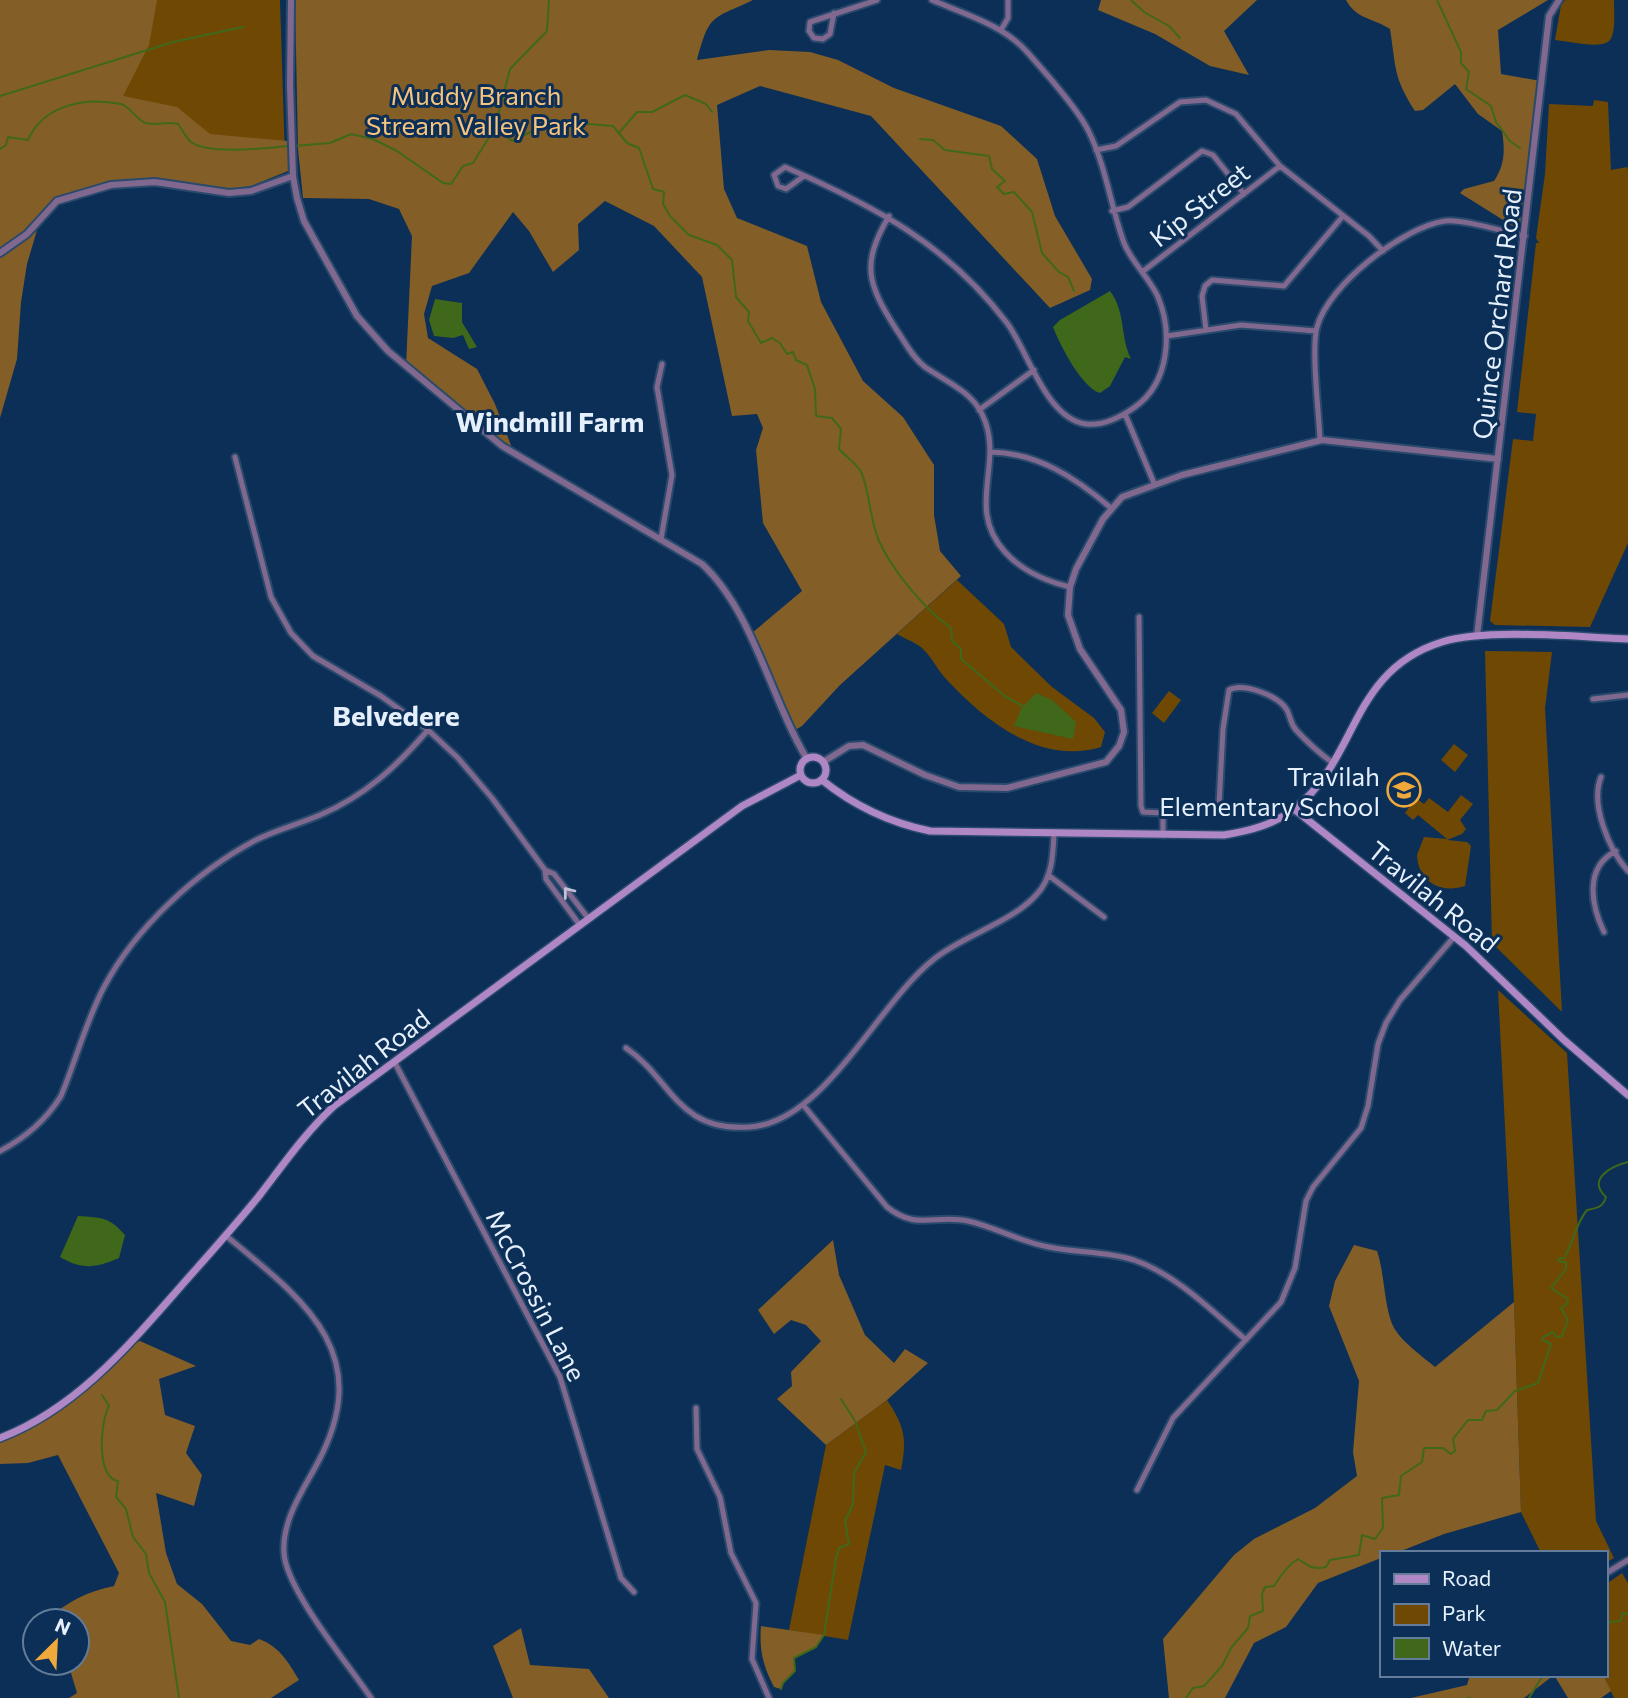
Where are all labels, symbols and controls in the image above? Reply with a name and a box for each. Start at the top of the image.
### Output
park label: Muddy Branch Stream Valley Park [366,79,586,140]
street label: Kip Street [1143,155,1255,253]
street label: Quince Orchard Road [1465,187,1527,441]
district label: Windmill Farm [456,404,644,438]
district label: Belvedere [332,698,460,732]
place label: Travilah Elementary School [1159,760,1380,821]
school or university icon: Travilah Elementary School [1385,771,1423,809]
street label: Travilah Road [1363,834,1505,958]
one-way arrow [563,887,576,900]
street label: Travilah Road [291,1002,435,1124]
street label: McCrossin Lane [481,1204,593,1386]
legend [1380,1551,1607,1677]
text: Road [1442,1565,1491,1590]
text: Park [1442,1600,1486,1625]
north arrow [21,1607,91,1677]
text: N [52,1613,74,1639]
text: Water [1442,1635,1501,1660]

